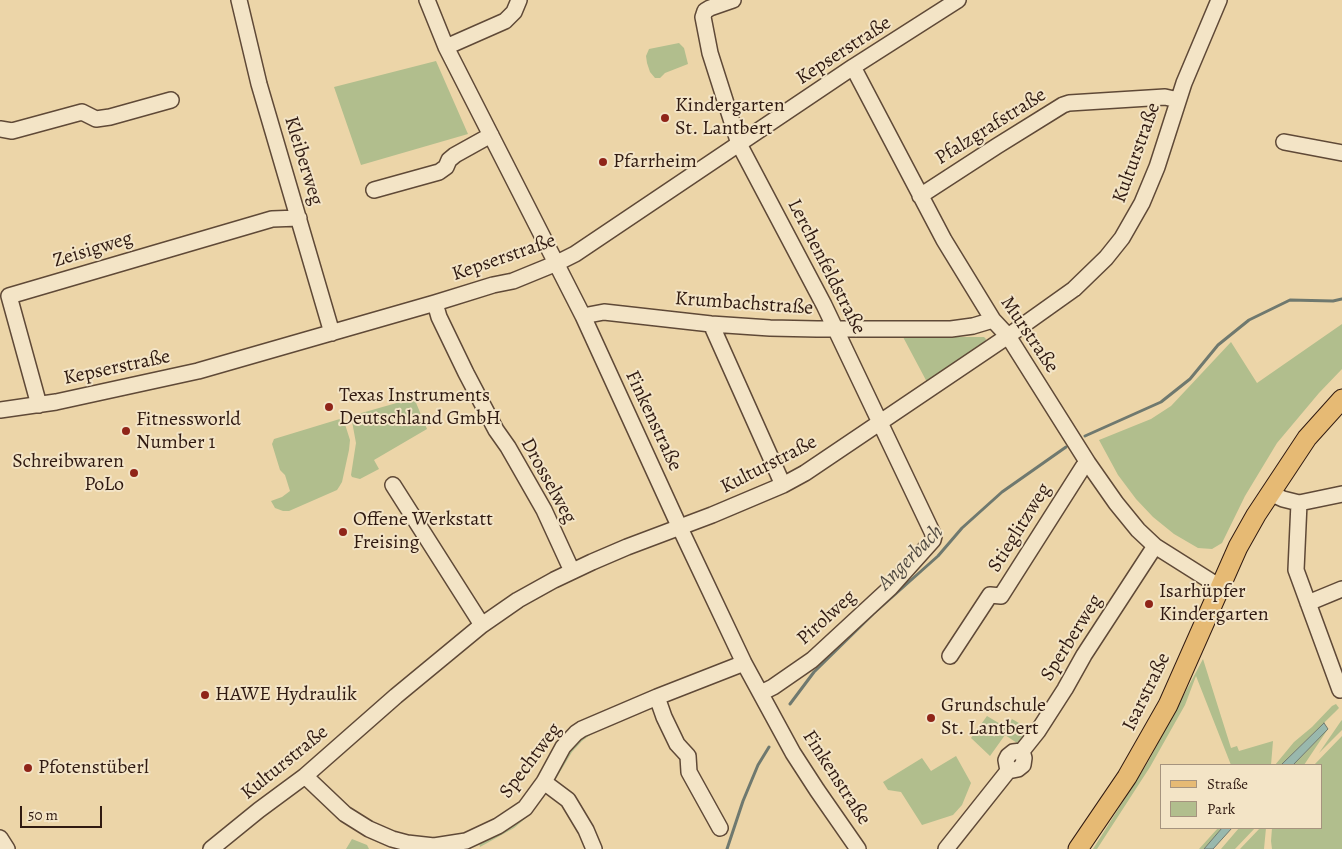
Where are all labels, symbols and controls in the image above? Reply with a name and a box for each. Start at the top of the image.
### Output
street label: Kepserstraße [792,11,896,91]
street label: Pfalzgrafstraße [931,83,1051,171]
place label: Kindergarten St. Lantbert [675,94,785,141]
street label: Kulturstraße [1108,99,1166,207]
marker: Kindergarten St. Lantbert [659,112,671,124]
street label: Kleiberweg [278,114,328,208]
place label: Pfarrheim [613,150,697,174]
marker: Pfarrheim [597,156,609,168]
street label: Lerchenfeldstraße [782,195,870,339]
street label: Zeisigweg [50,227,136,273]
street label: Kepserstraße [449,229,559,287]
street label: Krumbachstraße [674,287,814,321]
street label: Murstraße [995,292,1063,378]
street label: Kepserstraße [62,345,172,391]
street label: Finkenstraße [619,367,687,475]
place label: Texas Instruments Deutschland GmbH [339,384,501,431]
marker: Texas Instruments Deutschland GmbH [323,401,335,413]
place label: Fitnessworld Number 1 [136,408,241,455]
marker: Fitnessworld Number 1 [120,425,132,437]
street label: Kulturstraße [717,430,821,500]
street label: Drosselweg [515,434,581,528]
place label: Schreibwaren PoLo [12,450,124,497]
marker: Schreibwaren PoLo [128,467,140,479]
street label: Stieglitzweg [983,479,1057,577]
place label: Offene Werkstatt Freising [353,508,493,555]
water label: Angerbach [873,520,949,596]
marker: Offene Werkstatt Freising [337,526,349,538]
place label: Isarhüpfer Kindergarten [1159,580,1269,627]
street label: Pirolweg [792,585,862,651]
street label: Sperberweg [1036,590,1108,686]
marker: Isarhüpfer Kindergarten [1143,598,1155,610]
street label: Isarstraße [1118,649,1176,735]
place label: HAWE Hydraulik [215,683,357,707]
marker: HAWE Hydraulik [199,689,211,701]
place label: Grundschule St. Lantbert [941,694,1046,741]
marker: Grundschule St. Lantbert [925,712,937,724]
street label: Spechtweg [495,718,567,804]
street label: Kulturstraße [237,721,333,805]
street label: Finkenstraße [796,726,876,830]
place label: Pfotenstüberl [38,756,149,780]
marker: Pfotenstüberl [22,762,34,774]
legend [1160,764,1322,829]
text: Straße [1207,774,1248,794]
scale bar [22,796,105,828]
text: Park [1207,799,1235,819]
text: 50 m [28,805,58,825]

